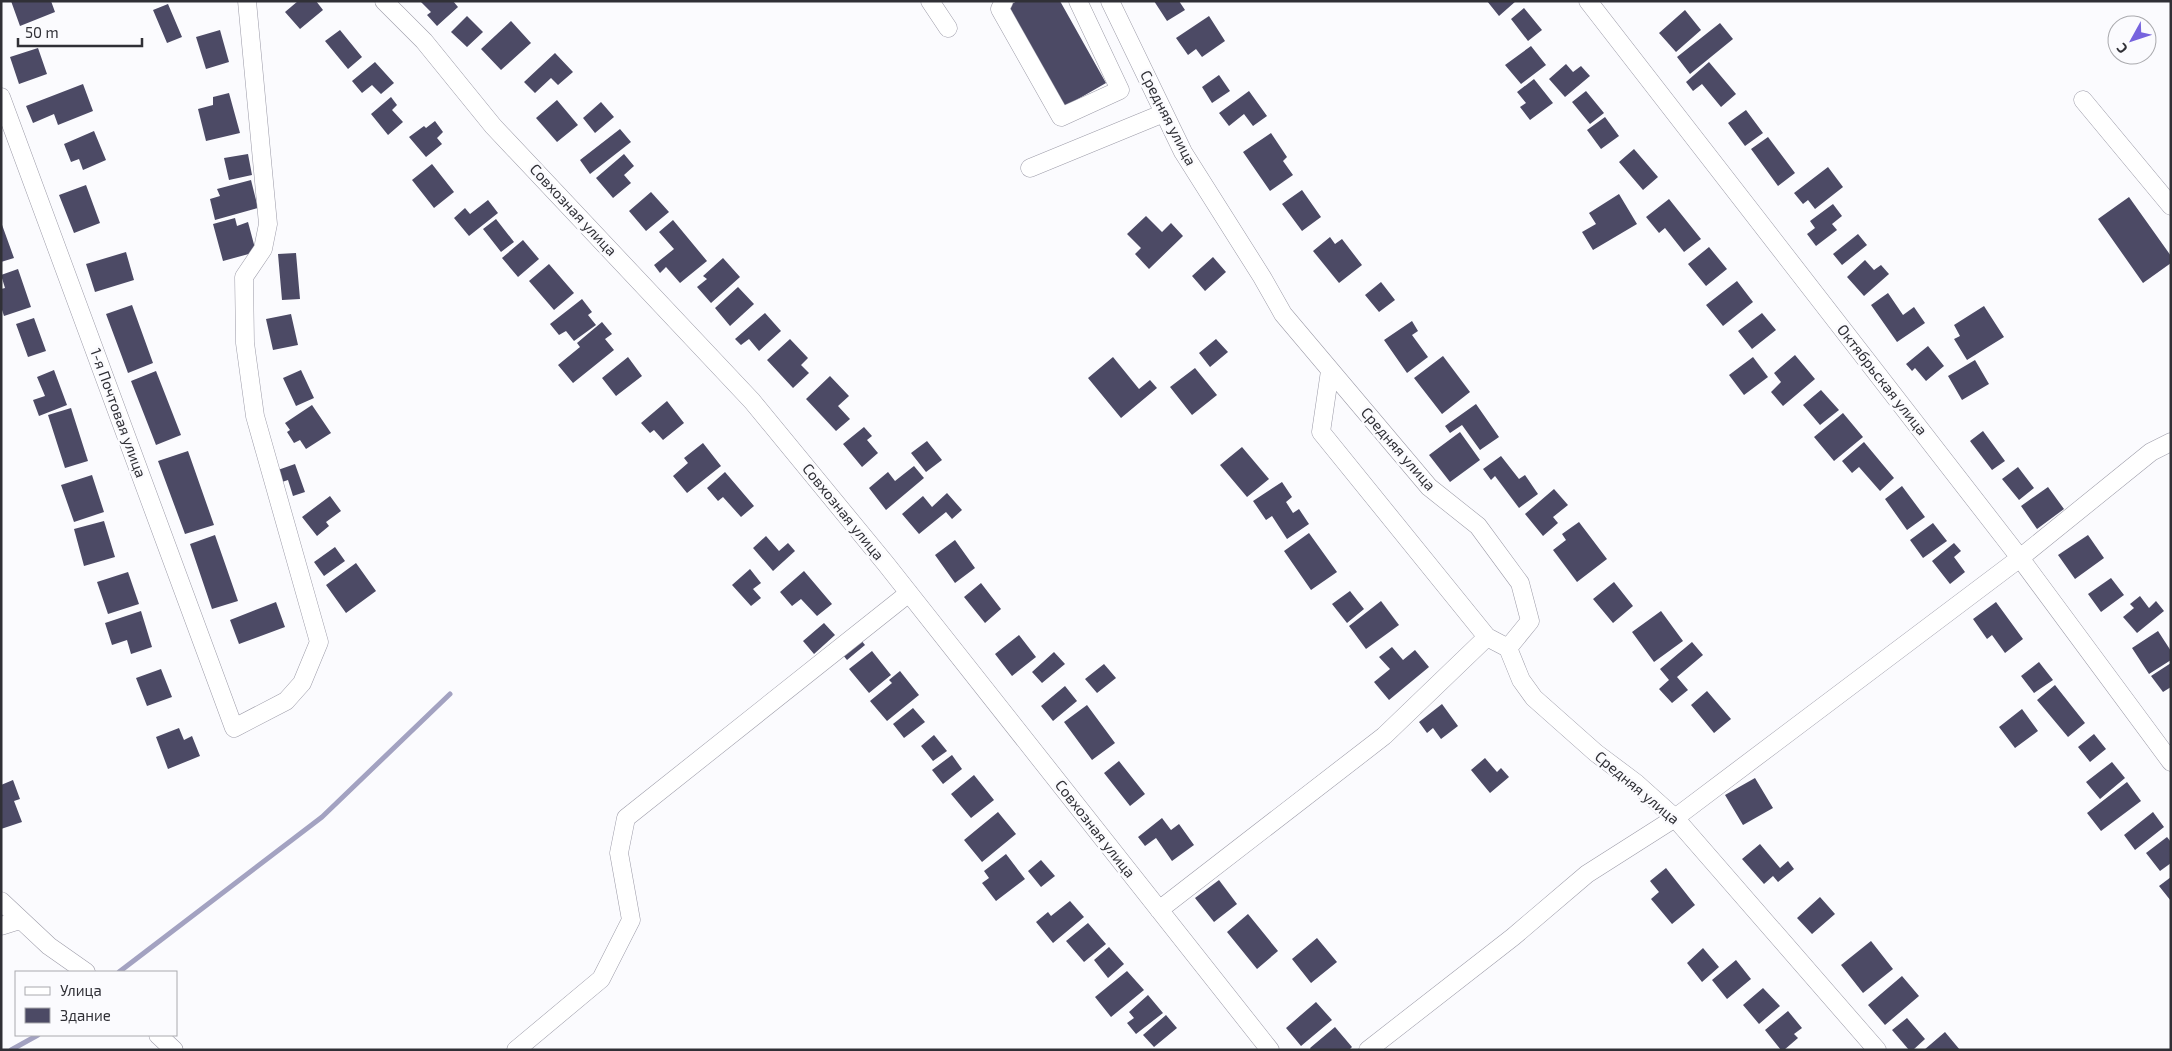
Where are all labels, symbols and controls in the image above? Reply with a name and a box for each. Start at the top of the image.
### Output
scale bar [18,15,141,47]
north arrow [2107,15,2157,65]
text: 50 m [25,23,59,41]
text: С [2113,40,2131,57]
street label: Средняя улица [1136,67,1201,169]
street label: Совхозная улица [526,160,621,260]
street label: Октябрьская улица [1833,320,1932,439]
street label: 1-я Почтовая улица [86,345,151,480]
street label: Средняя улица [1357,403,1440,494]
street label: Совхозная улица [798,459,888,564]
street label: Средняя улица [1591,747,1683,828]
street label: Совхозная улица [1051,776,1140,882]
legend [15,971,178,1036]
text: Улица [60,981,102,999]
text: Здание [60,1006,111,1024]

